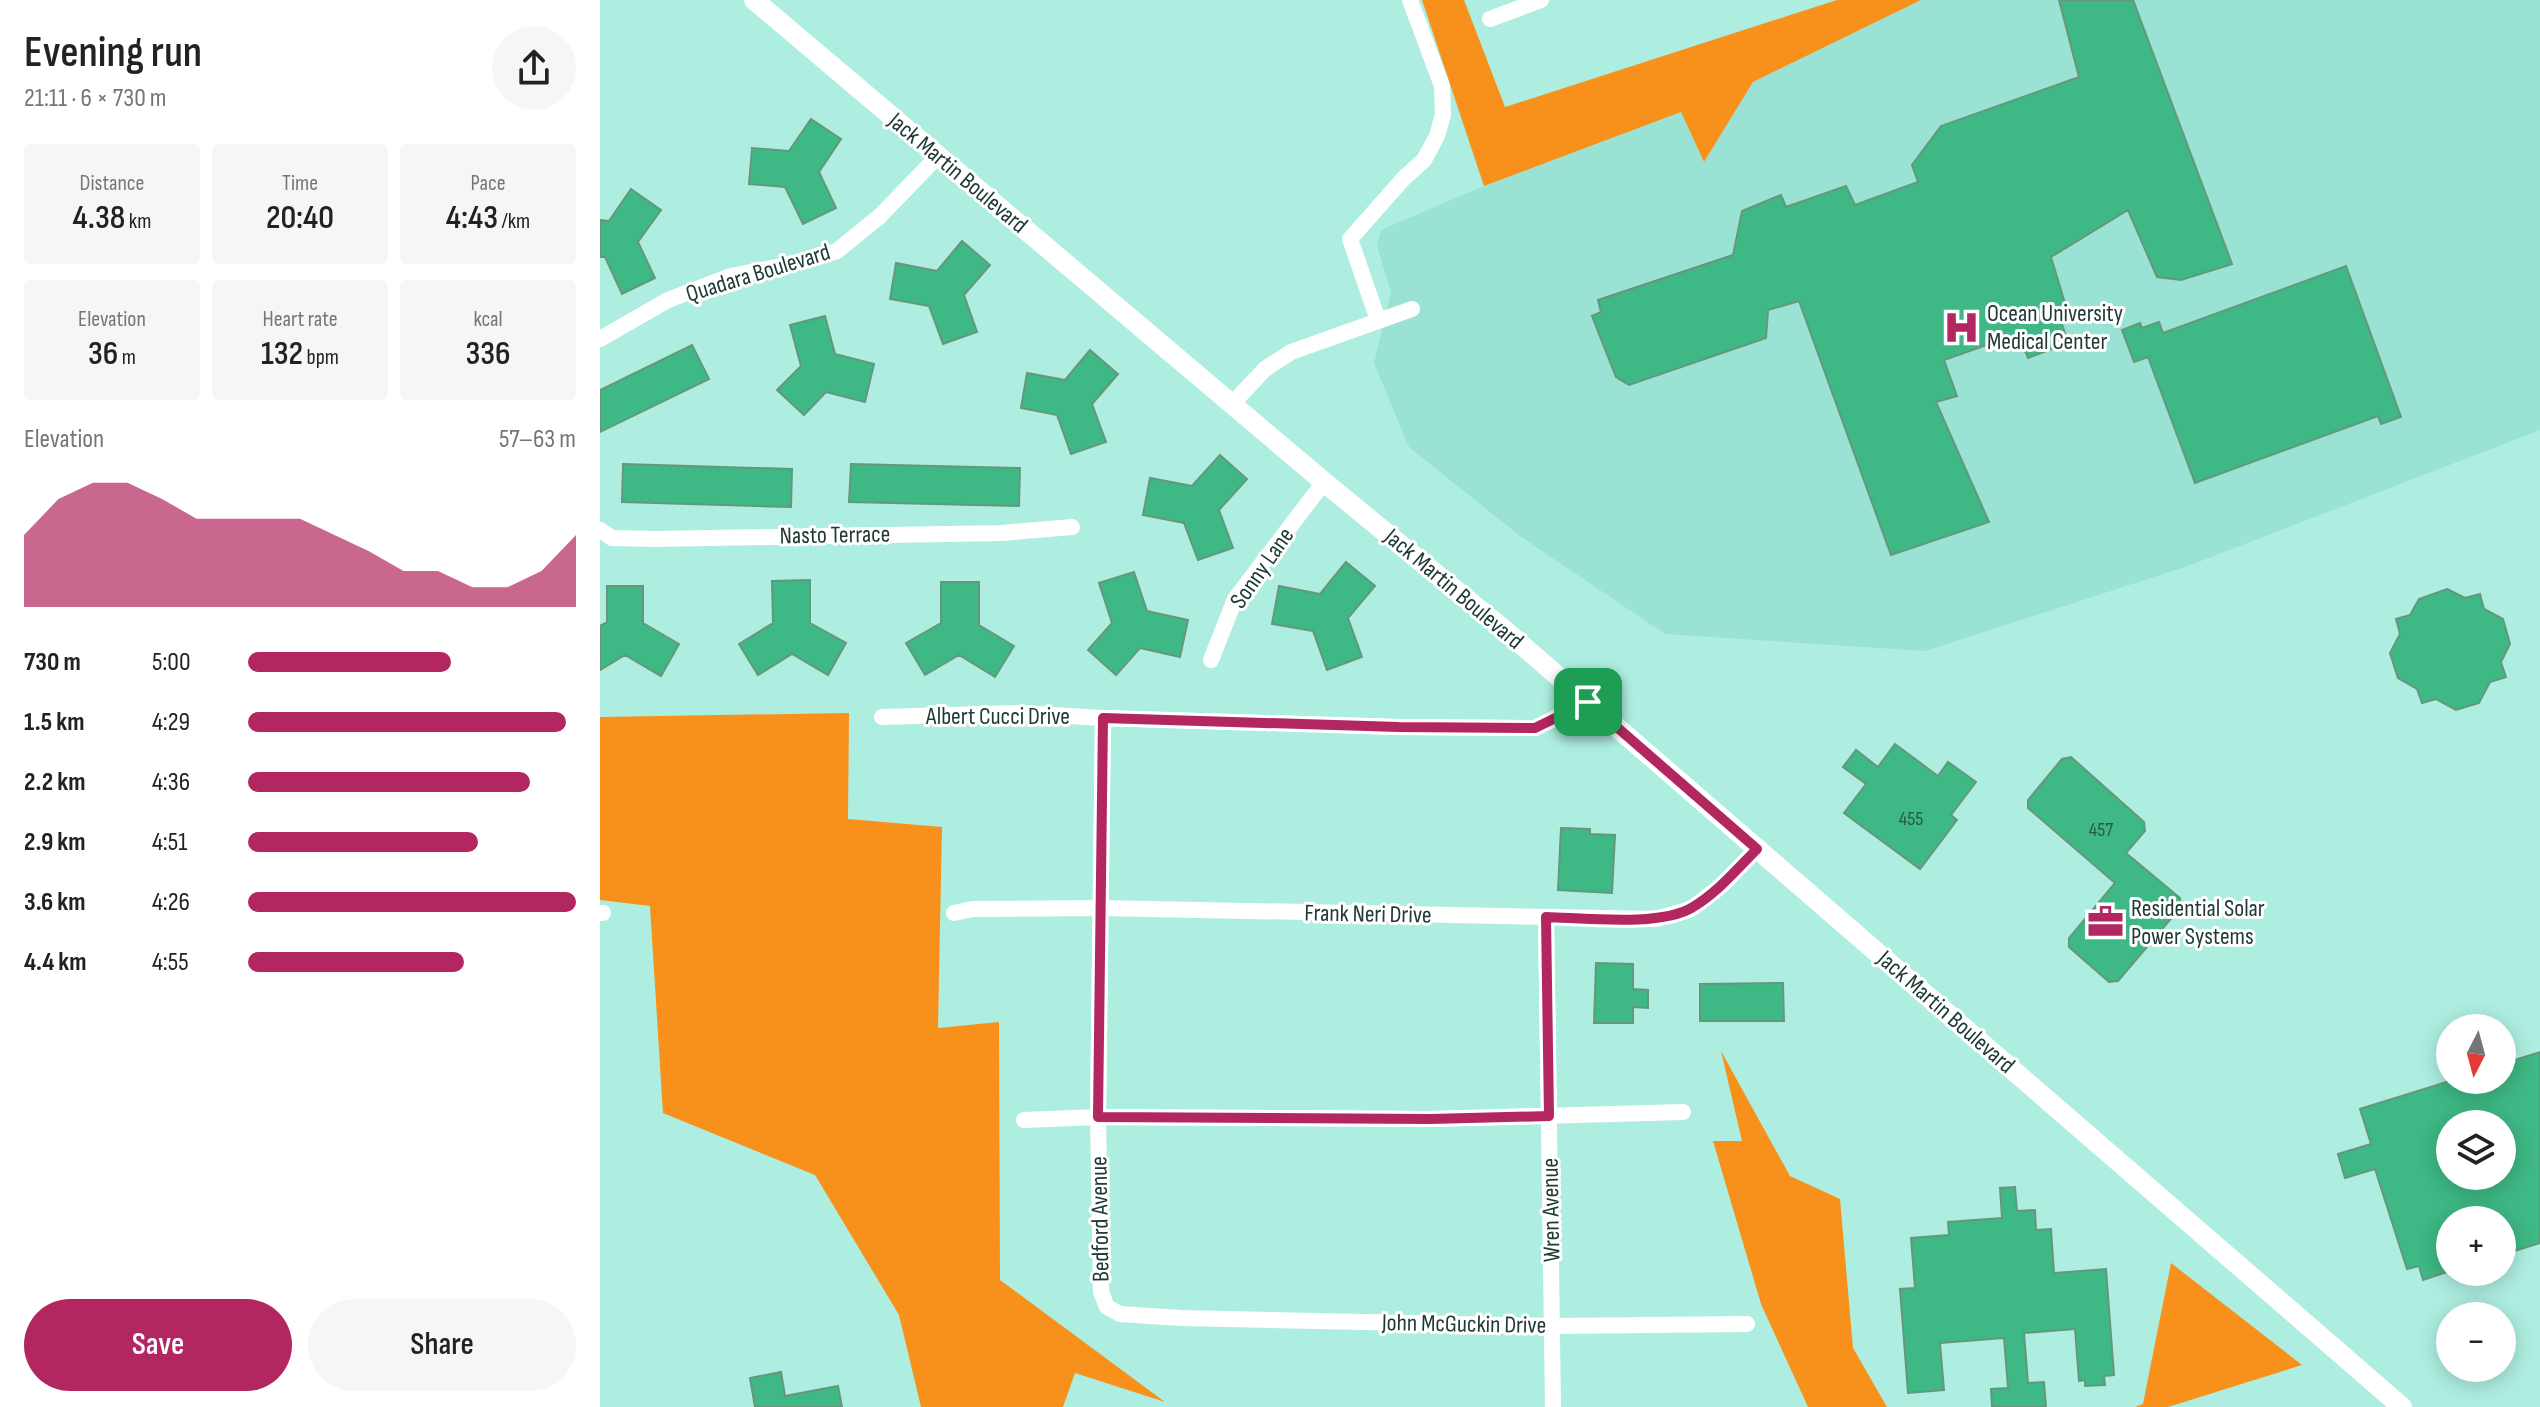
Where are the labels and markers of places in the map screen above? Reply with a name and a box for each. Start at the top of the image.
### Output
place label: Ocean University Medical Center [1987,299,2123,356]
hospital icon: Ocean University Medical Center [1942,308,1980,346]
pin [1554,668,1622,736]
place label: Residential Solar Power Systems [2131,894,2265,951]
office icon: Residential Solar Power Systems [2086,903,2124,941]

